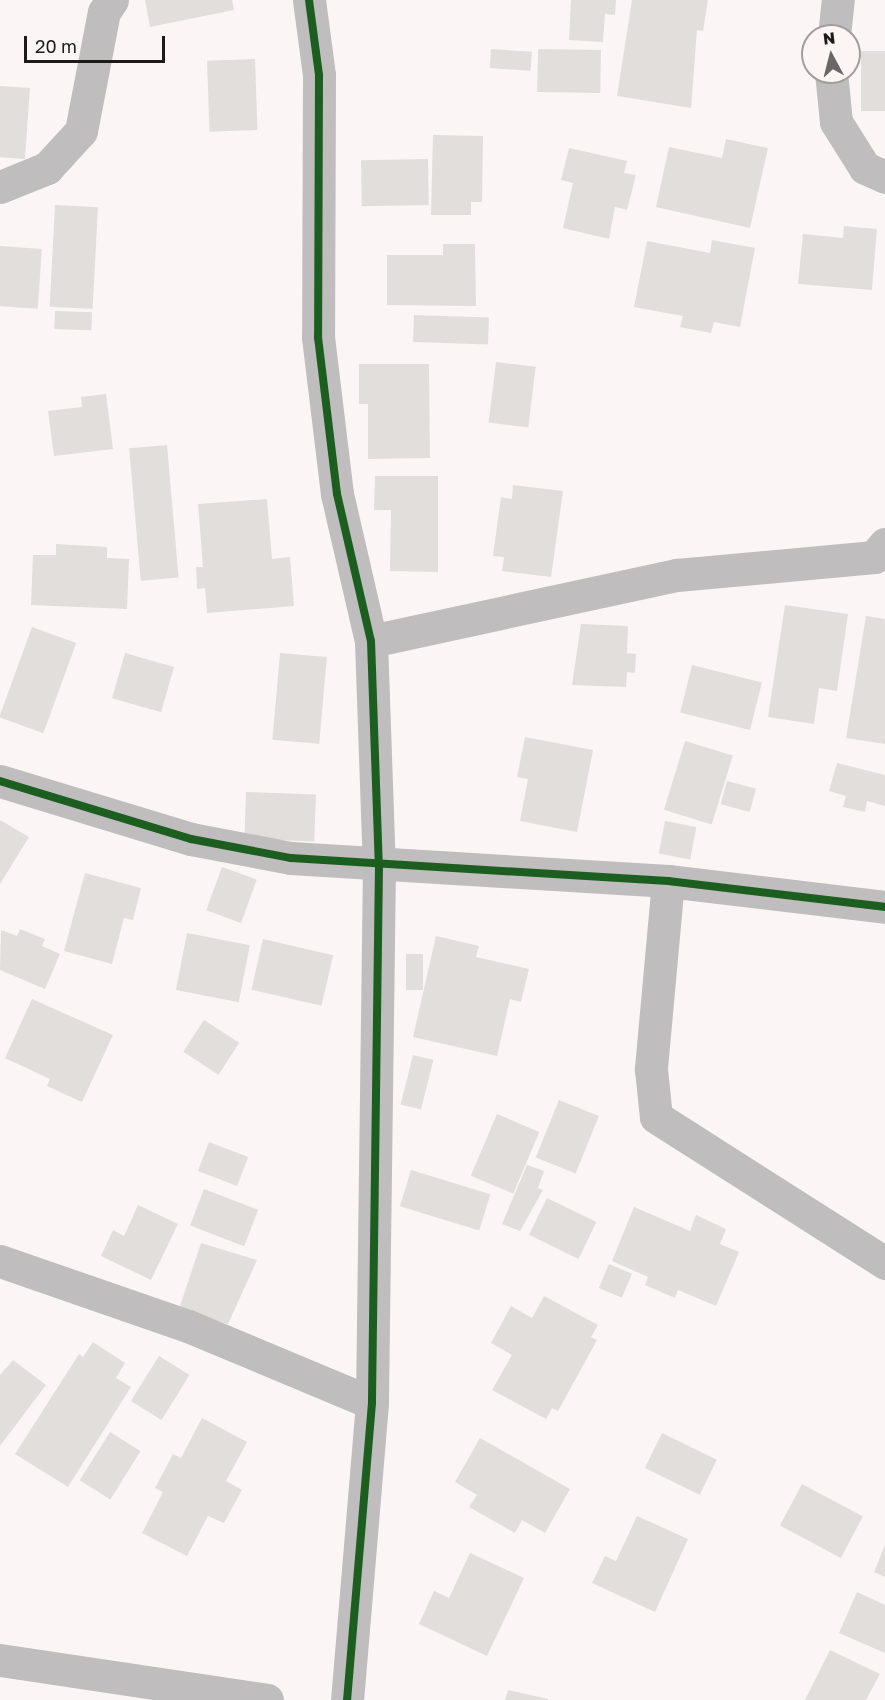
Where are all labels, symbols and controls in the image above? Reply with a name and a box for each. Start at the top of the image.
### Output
scale bar [27,24,168,62]
north arrow [801,24,861,84]
text: N [822,27,836,49]
text: 20 m [35,35,77,57]

